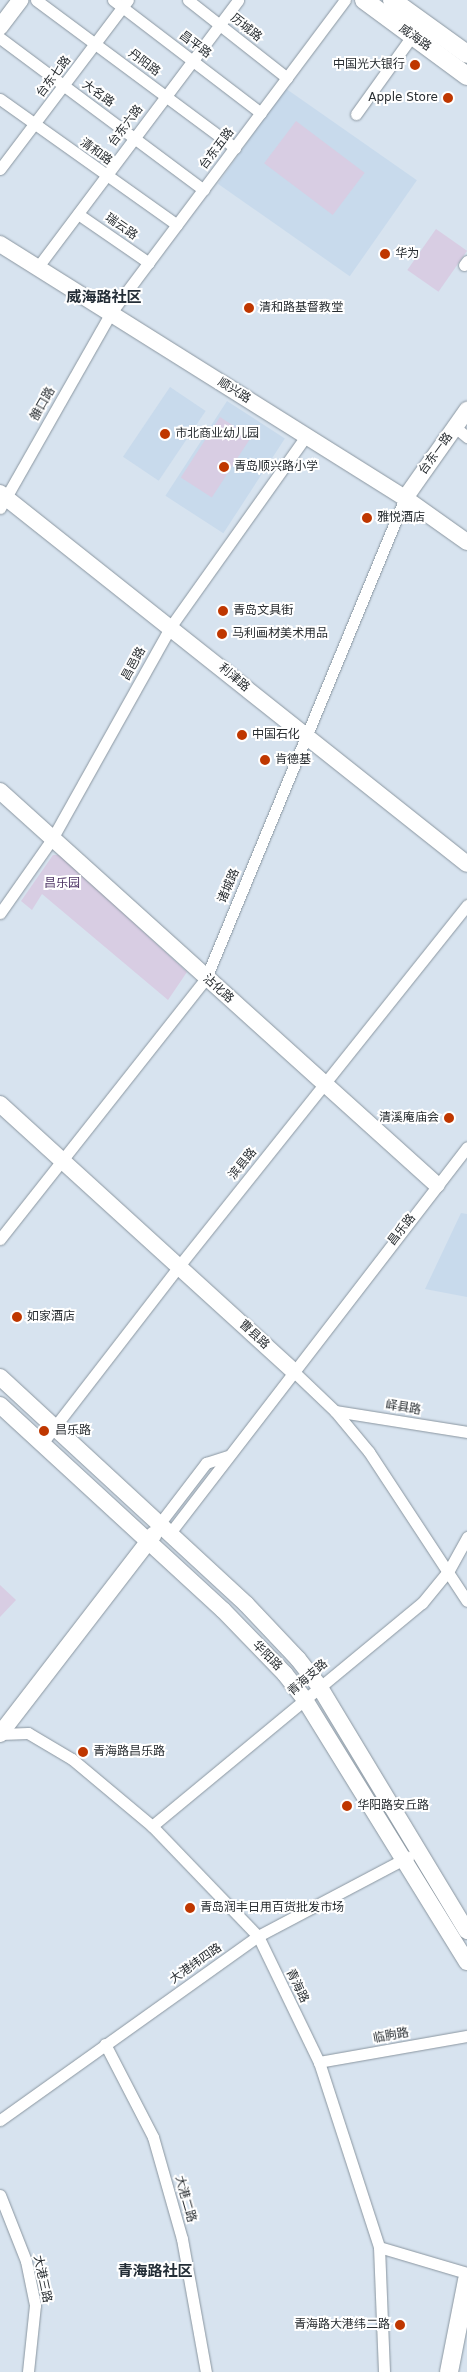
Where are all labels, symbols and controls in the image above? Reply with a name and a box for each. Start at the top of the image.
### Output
street label: 历城路 [227,11,265,45]
street label: 威海路 [396,22,434,54]
street label: 昌平路 [176,28,214,62]
street label: 丹阳路 [125,46,163,80]
street label: 台东七路 [34,53,74,101]
place label: 中国光大银行 [333,58,405,72]
marker: 中国光大银行 [409,59,421,71]
street label: 大名路 [79,78,117,110]
place label: Apple Store [368,91,438,105]
marker: Apple Store [442,92,454,104]
street label: 台东六路 [106,102,146,150]
street label: 台东五路 [197,125,237,173]
street label: 清和路 [77,136,115,168]
street label: 瑞云路 [102,211,140,243]
place label: 华为 [395,247,419,261]
marker: 华为 [379,248,391,260]
district label: 威海路社区 [67,289,141,307]
place label: 清和路基督教堂 [259,301,343,315]
marker: 清和路基督教堂 [243,302,255,314]
street label: 顺兴路 [215,375,253,407]
street label: 雒口路 [28,385,58,423]
place label: 市北商业幼儿园 [175,427,259,441]
marker: 市北商业幼儿园 [159,428,171,440]
street label: 台东一路 [416,430,456,478]
place label: 青岛顺兴路小学 [234,460,318,474]
marker: 青岛顺兴路小学 [218,461,230,473]
place label: 雅悦酒店 [377,511,425,525]
marker: 雅悦酒店 [361,512,373,524]
place label: 青岛文具街 [233,604,293,618]
marker: 青岛文具街 [217,605,229,617]
place label: 马利画材美术用品 [232,627,328,641]
marker: 马利画材美术用品 [216,628,228,640]
street label: 昌邑路 [119,645,149,683]
street label: 利津路 [216,661,252,695]
place label: 中国石化 [252,728,300,742]
marker: 中国石化 [236,729,248,741]
place label: 肯德基 [275,753,311,767]
marker: 肯德基 [259,754,271,766]
street label: 诸城路 [215,867,243,905]
park label: 昌乐园 [44,877,80,891]
street label: 沾化路 [200,972,236,1006]
place label: 清溪庵庙会 [379,1111,439,1125]
marker: 清溪庵庙会 [443,1112,455,1124]
street label: 滨县路 [226,1145,260,1183]
street label: 昌乐路 [385,1211,419,1249]
place label: 如家酒店 [27,1310,75,1324]
marker: 如家酒店 [11,1311,23,1323]
street label: 曹县路 [236,1317,272,1353]
street label: 峄县路 [384,1398,422,1418]
marker: 昌乐路 [37,1424,51,1438]
place label: 昌乐路 [55,1424,91,1438]
street label: 华阳路 [249,1638,285,1674]
street label: 青海支路 [285,1657,331,1699]
place label: 青海路昌乐路 [93,1745,165,1759]
marker: 青海路昌乐路 [77,1746,89,1758]
place label: 华阳路安丘路 [357,1799,429,1813]
marker: 华阳路安丘路 [341,1800,353,1812]
place label: 青岛润丰日用百货批发市场 [200,1901,344,1915]
marker: 青岛润丰日用百货批发市场 [184,1902,196,1914]
street label: 大港纬四路 [167,1941,225,1987]
street label: 青海路 [283,1967,311,2005]
street label: 临朐路 [372,2026,410,2046]
street label: 大港二路 [171,2174,199,2224]
street label: 大港三路 [30,2254,54,2304]
district label: 青海路社区 [118,2263,192,2281]
place label: 青海路大港纬二路 [294,2318,390,2332]
marker: 青海路大港纬二路 [394,2319,406,2331]

